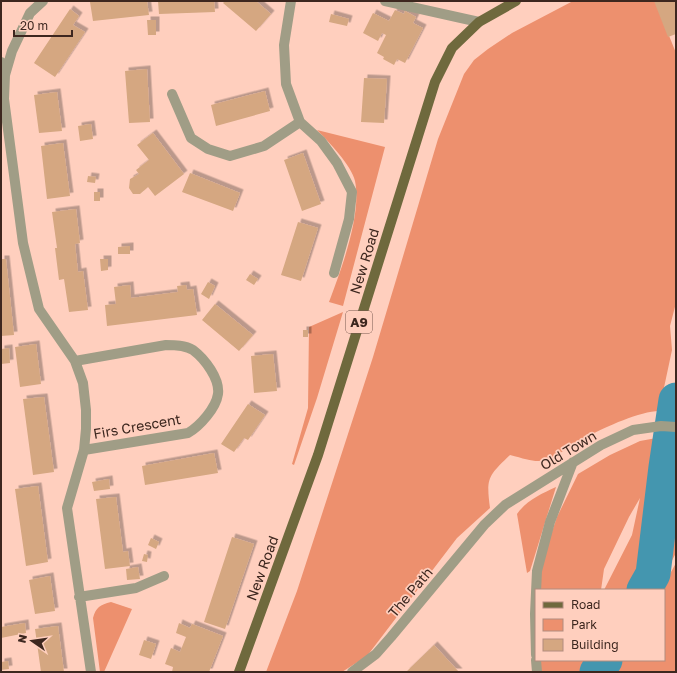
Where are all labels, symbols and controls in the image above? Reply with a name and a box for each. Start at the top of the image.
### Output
scale bar [14,12,72,38]
text: 20 m [20,18,48,33]
street label: New Road [346,226,382,296]
road number: A9 [346,311,372,333]
street label: Firs Crescent [92,410,182,442]
street label: Old Town [537,427,599,473]
street label: New Road [242,533,282,603]
street label: The Path [384,564,436,620]
legend [535,589,665,661]
text: Road [571,597,600,612]
text: Park [571,617,597,632]
north arrow [12,621,52,661]
text: N [14,633,29,644]
text: Building [571,637,619,652]

